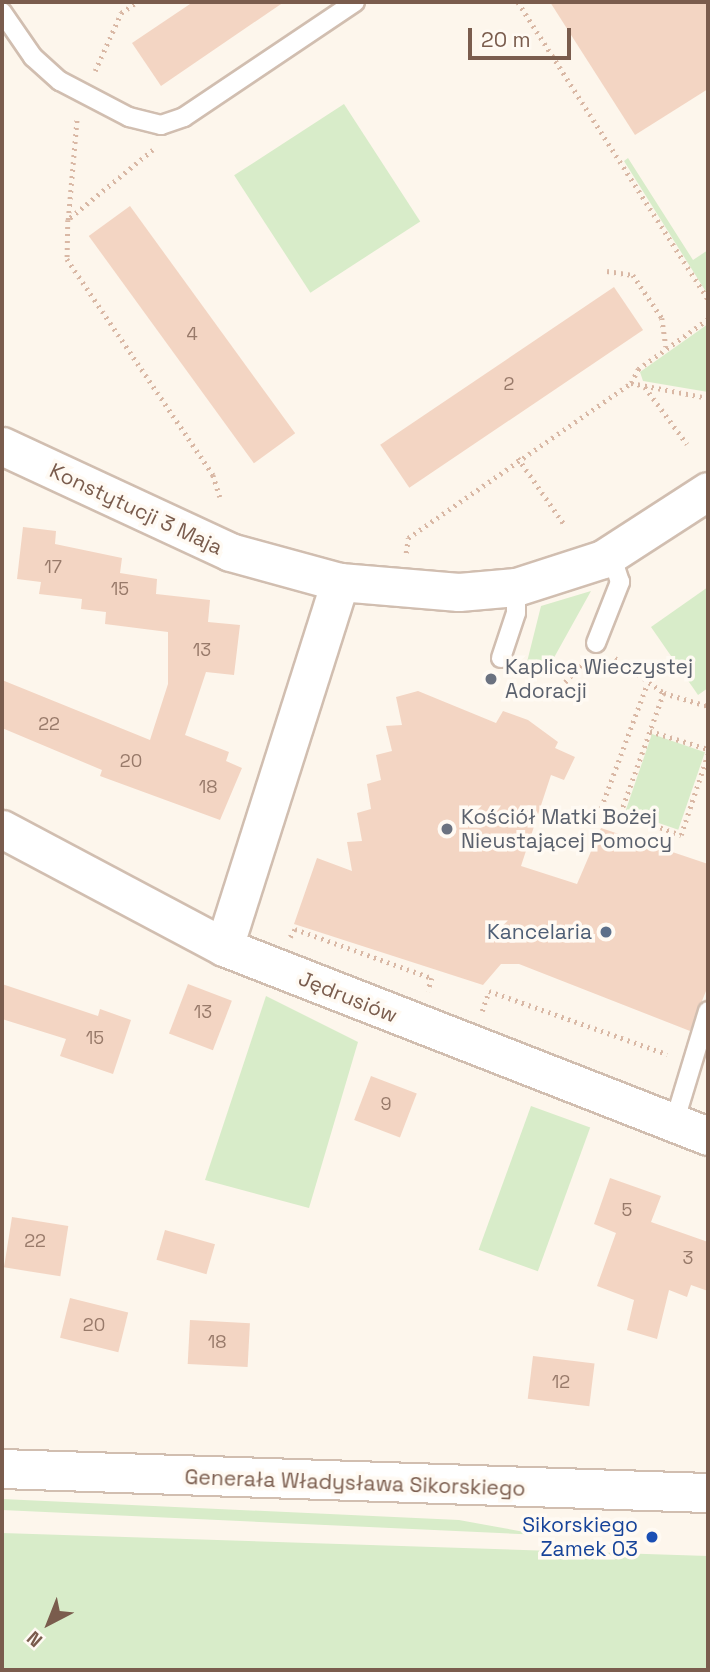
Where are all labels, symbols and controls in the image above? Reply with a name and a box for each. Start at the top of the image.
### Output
scale bar [472,14,575,58]
text: 20 m [481,26,531,53]
house number: 4 [186,323,198,345]
house number: 2 [504,373,514,395]
street label: Konstytucji 3 Maja [46,458,226,560]
house number: 17 [44,556,62,578]
house number: 15 [111,578,129,600]
house number: 13 [193,639,211,661]
place label: Kaplica Wieczystej Adoracji [505,654,693,704]
marker: Kaplica Wieczystej Adoracji [483,671,499,687]
house number: 22 [38,713,60,735]
house number: 20 [120,750,142,772]
house number: 18 [199,776,217,798]
place label: Kościół Matki Bożej Nieustającej Pomocy [461,804,672,854]
marker: Kościół Matki Bożej Nieustającej Pomocy [439,821,455,837]
place label: Kancelaria [487,919,592,945]
marker: Kancelaria [598,924,614,940]
street label: Jędrusiów [295,966,401,1028]
house number: 13 [194,1001,212,1023]
house number: 15 [86,1027,104,1049]
house number: 9 [380,1093,392,1115]
house number: 5 [622,1199,632,1221]
house number: 22 [24,1230,46,1252]
house number: 3 [683,1247,693,1269]
house number: 20 [83,1314,105,1336]
house number: 18 [208,1331,226,1353]
house number: 12 [552,1371,570,1393]
street label: Generała Władysława Sikorskiego [184,1464,526,1502]
place label: Sikorskiego Zamek 03 [522,1512,638,1562]
marker: Sikorskiego Zamek 03 [644,1529,660,1545]
north arrow [14,1588,84,1658]
text: N [22,1625,48,1653]

